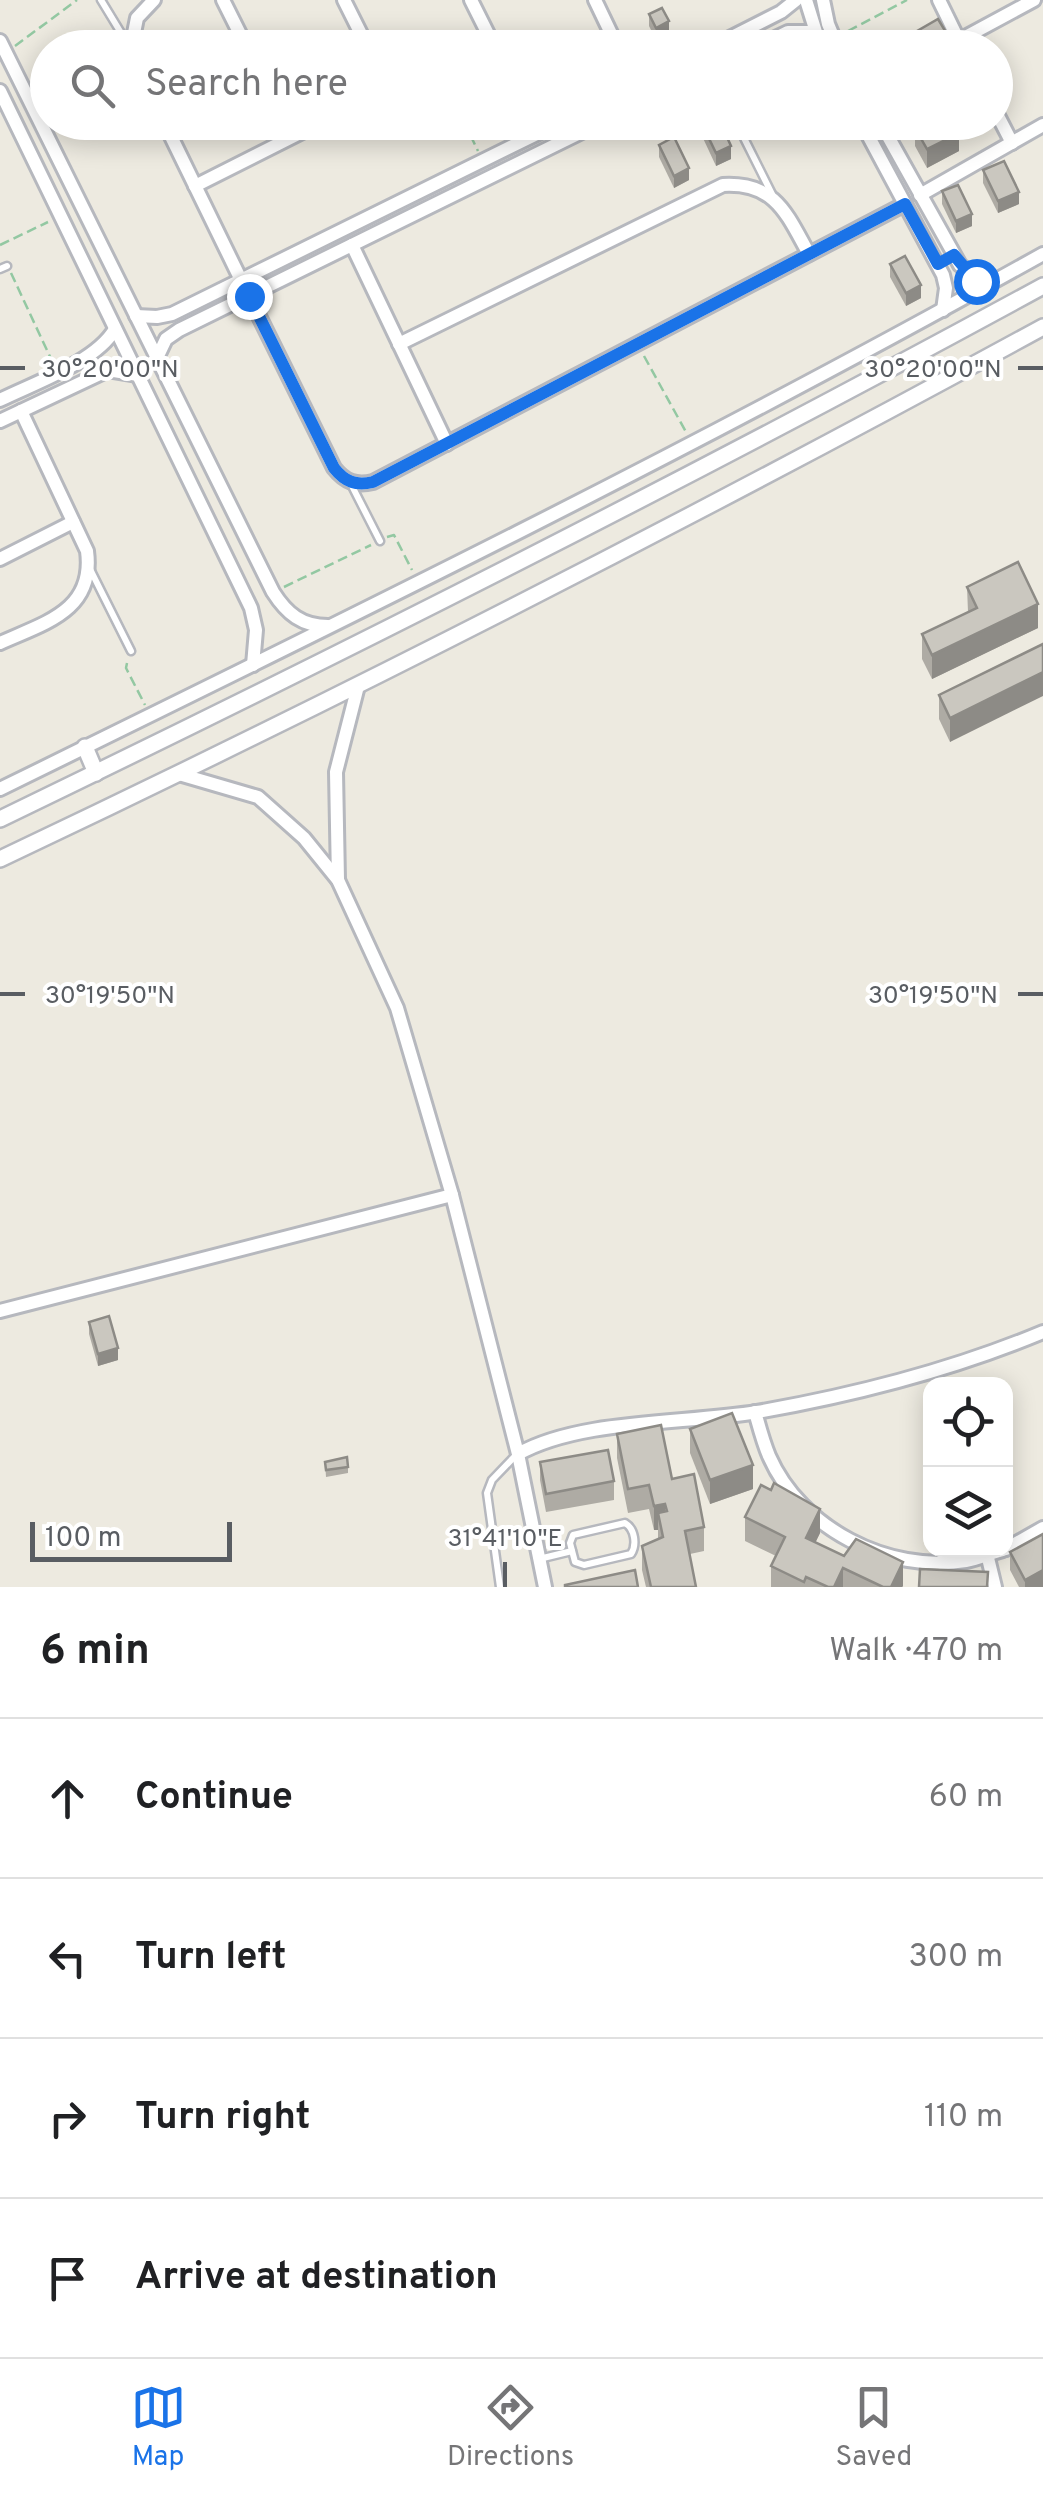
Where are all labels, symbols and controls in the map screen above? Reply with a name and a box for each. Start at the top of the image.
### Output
search box [30,30,1013,140]
icon: search [65,58,120,113]
text: Search here [145,61,348,110]
route start [954,259,1000,305]
route end [227,274,273,320]
text: 30°20'00"N [41,355,179,387]
text: 30°20'00"N [864,355,1002,387]
text: 30°19'50"N [45,981,175,1013]
text: 30°19'50"N [868,981,998,1013]
map controls [923,1377,1013,1557]
button: locate [923,1377,1013,1467]
button: layers [923,1467,1013,1557]
scale bar [30,1517,232,1562]
text: 100 m [45,1521,121,1557]
text: 31°41'10"E [447,1524,563,1556]
text: 6 min [40,1626,150,1679]
text: Walk · 470 m [829,1632,1003,1672]
icon: ahead [40,1771,95,1826]
text: Continue [135,1774,293,1823]
text: 60 m [929,1778,1003,1818]
icon: left [40,1931,95,1986]
text: Turn left [135,1934,287,1983]
text: 300 m [909,1938,1003,1978]
icon: right [40,2091,95,2146]
text: Turn right [135,2094,310,2143]
text: 110 m [924,2098,1003,2138]
icon: arrive [40,2251,95,2306]
text: Arrive at destination [135,2254,498,2303]
tab: Map [131,2380,186,2476]
tab: Directions [447,2380,574,2476]
tab: Saved [835,2380,912,2476]

